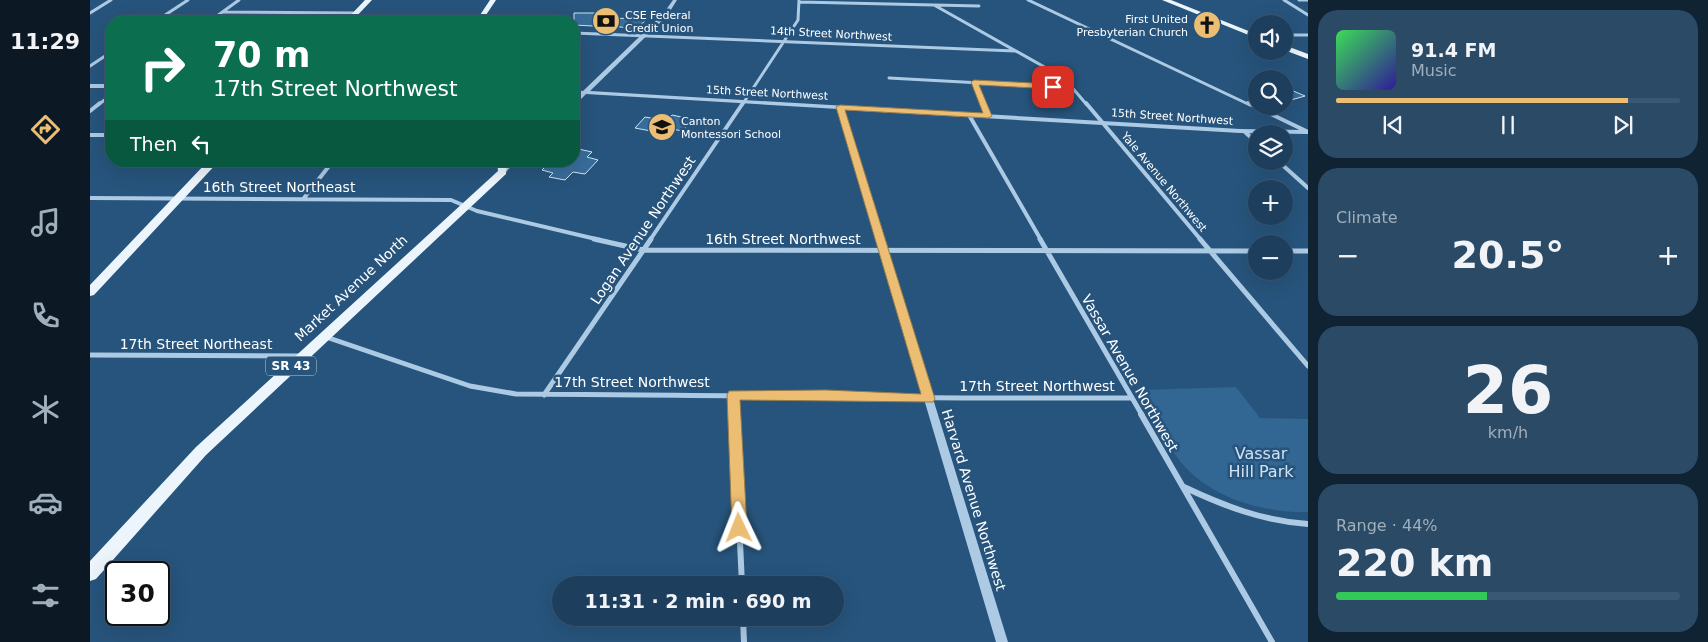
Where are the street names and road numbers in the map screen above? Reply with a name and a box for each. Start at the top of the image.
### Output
street label: 14th Street Northwest [770,24,893,44]
street label: 15th Street Northwest [706,83,829,103]
street label: 15th Street Northwest [1111,106,1234,128]
street label: Yale Avenue Northwest [1118,129,1210,235]
street label: Logan Avenue Northwest [587,152,699,307]
street label: 16th Street Northeast [203,179,356,195]
street label: 16th Street Northwest [705,231,861,247]
street label: Market Avenue North [291,232,411,344]
street label: Vassar Avenue Northwest [1078,292,1182,455]
street label: 17th Street Northeast [120,336,273,352]
road number: SR 43 [266,356,316,376]
street label: 17th Street Northwest [554,374,710,390]
street label: 17th Street Northwest [959,378,1115,394]
street label: Harvard Avenue Northwest [939,407,1009,593]

